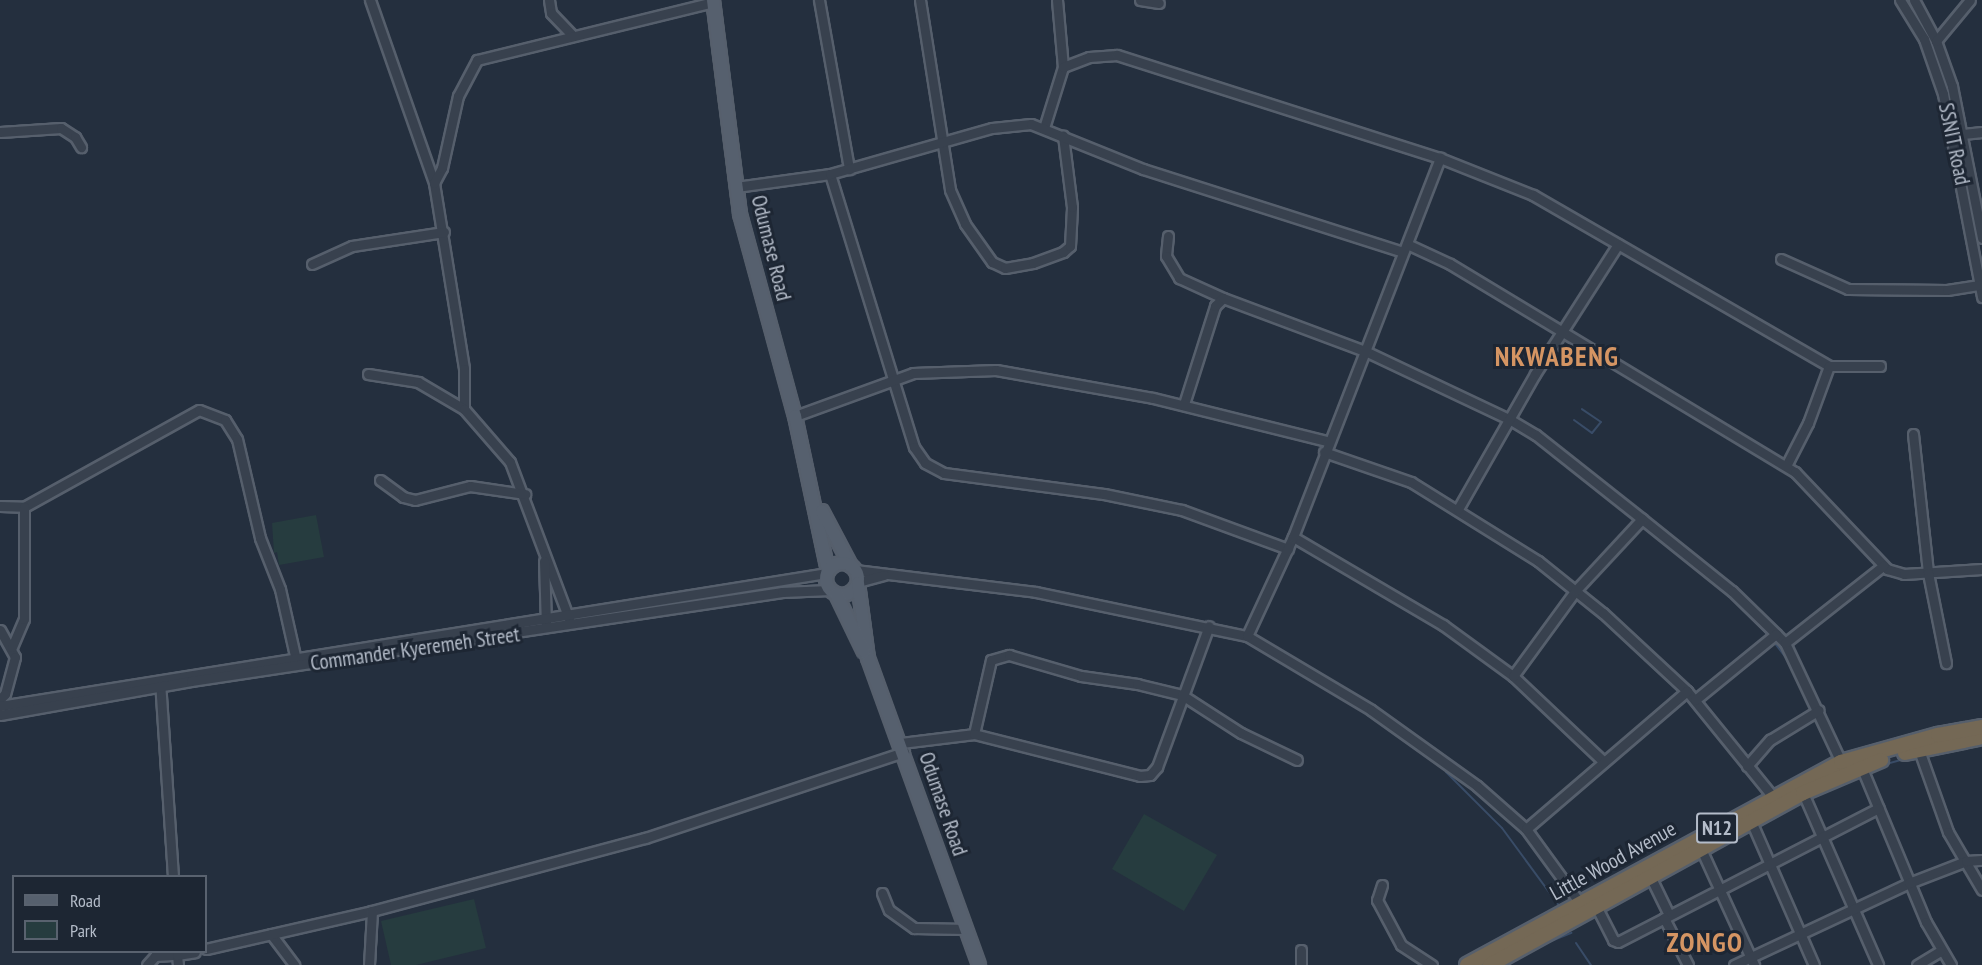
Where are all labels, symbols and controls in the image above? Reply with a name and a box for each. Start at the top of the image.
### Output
street label: SSNIT Road [1933,100,1975,188]
street label: Odumase Road [746,193,796,303]
district label: NKWABENG [1495,341,1619,373]
street label: Commander Kyeremeh Street [309,622,521,676]
street label: Odumase Road [914,749,972,859]
road number: N12 [1696,811,1738,845]
street label: Little Wood Avenue [1545,816,1681,906]
legend [12,875,207,953]
text: Road [70,889,101,912]
text: Park [70,919,97,942]
district label: ZONGO [1667,927,1743,959]

